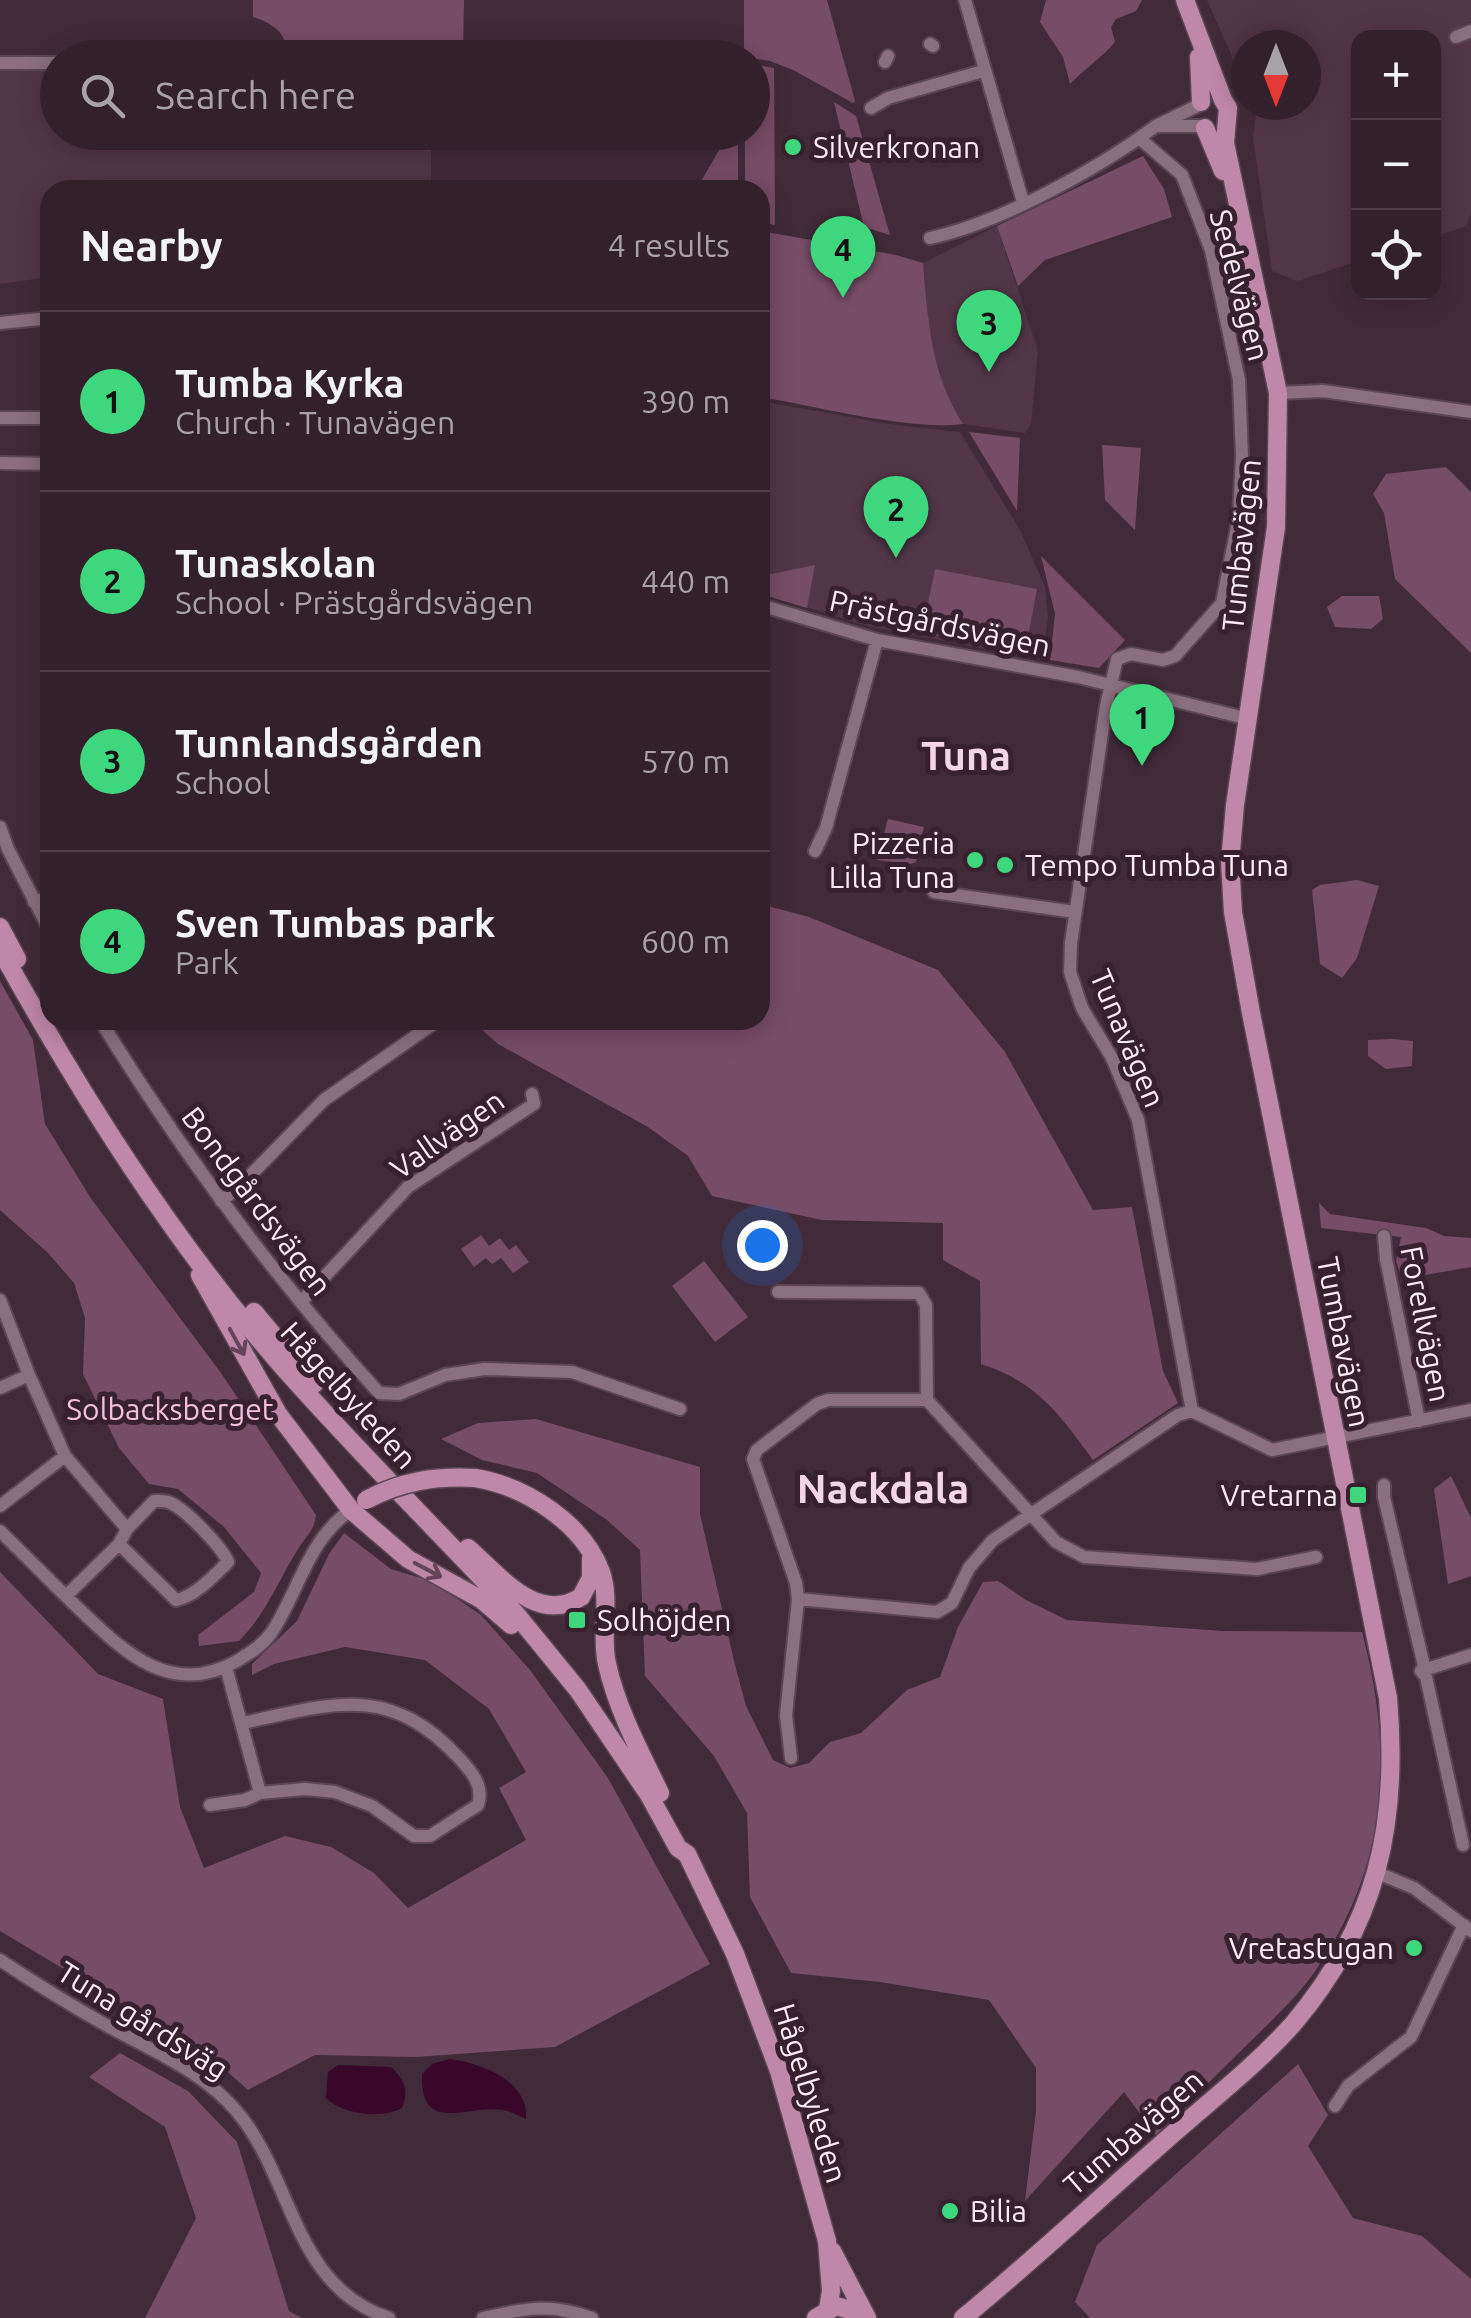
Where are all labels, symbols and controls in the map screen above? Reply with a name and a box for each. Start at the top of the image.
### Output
north arrow [1231,30,1321,120]
map controls [1351,30,1441,300]
button: + [1351,30,1441,120]
search box [40,40,770,150]
icon: search [75,68,130,123]
text: Search here [155,74,356,116]
button: − [1351,120,1441,210]
place label: Silverkronan [813,130,980,164]
marker: Silverkronan [782,136,804,158]
street label: Sedelvägen [1203,206,1277,364]
button: locate [1351,210,1441,300]
pin: 4 [810,216,876,298]
text: Nearby [80,222,223,269]
text: 4 results [608,227,730,263]
pin: 3 [956,290,1022,372]
text: Tumba Kyrka [175,362,404,404]
text: 1 [103,383,122,419]
text: 390 m [641,383,730,419]
text: Church · Tunavägen [175,404,455,440]
street label: Tumbavägen [1215,457,1267,633]
pin: 2 [864,476,928,558]
text: Tunaskolan [175,542,376,584]
text: 2 [103,563,122,599]
text: 440 m [641,563,730,599]
street label: Prästgårdsvägen [826,583,1054,663]
text: School · Prästgårdsvägen [175,584,533,620]
pin: 1 [1110,684,1174,766]
text: Tunnlandsgården [175,722,483,764]
district label: Tuna [921,733,1011,778]
text: 3 [103,743,122,779]
text: 570 m [641,743,730,779]
text: School [175,764,271,800]
place label: Pizzeria Lilla Tuna [829,826,955,894]
place label: Tempo Tumba Tuna [1025,848,1289,882]
marker: Pizzeria Lilla Tuna [964,849,986,871]
marker: Tempo Tumba Tuna [994,854,1016,876]
text: Sven Tumbas park [175,902,495,944]
text: 4 [103,923,122,959]
text: 600 m [641,923,730,959]
text: Park [175,944,239,980]
street label: Tunavägen [1084,964,1172,1112]
street label: Vallvägen [384,1083,510,1185]
street label: Bondgårdsvägen [175,1100,339,1302]
your location [737,1220,788,1271]
street label: Forellvägen [1394,1243,1458,1405]
street label: Tumbavägen [1311,1254,1377,1430]
street label: Hågelbyleden [274,1315,424,1475]
one-way arrow [228,1327,248,1356]
park label: Solbacksberget [66,1392,274,1426]
district label: Nackdala [797,1466,969,1511]
place label: Vretarna [1221,1478,1338,1512]
marker: Vretarna [1347,1484,1369,1506]
one-way arrow [412,1560,442,1580]
place label: Solhöjden [597,1603,731,1637]
marker: Solhöjden [566,1609,588,1631]
place label: Vretastugan [1229,1931,1394,1965]
marker: Vretastugan [1403,1937,1425,1959]
street label: Tuna gårdsväg [52,1954,234,2086]
street label: Hågelbyleden [768,1999,854,2187]
street label: Tumbavägen [1057,2062,1209,2202]
place label: Bilia [970,2194,1027,2228]
marker: Bilia [939,2200,961,2222]

